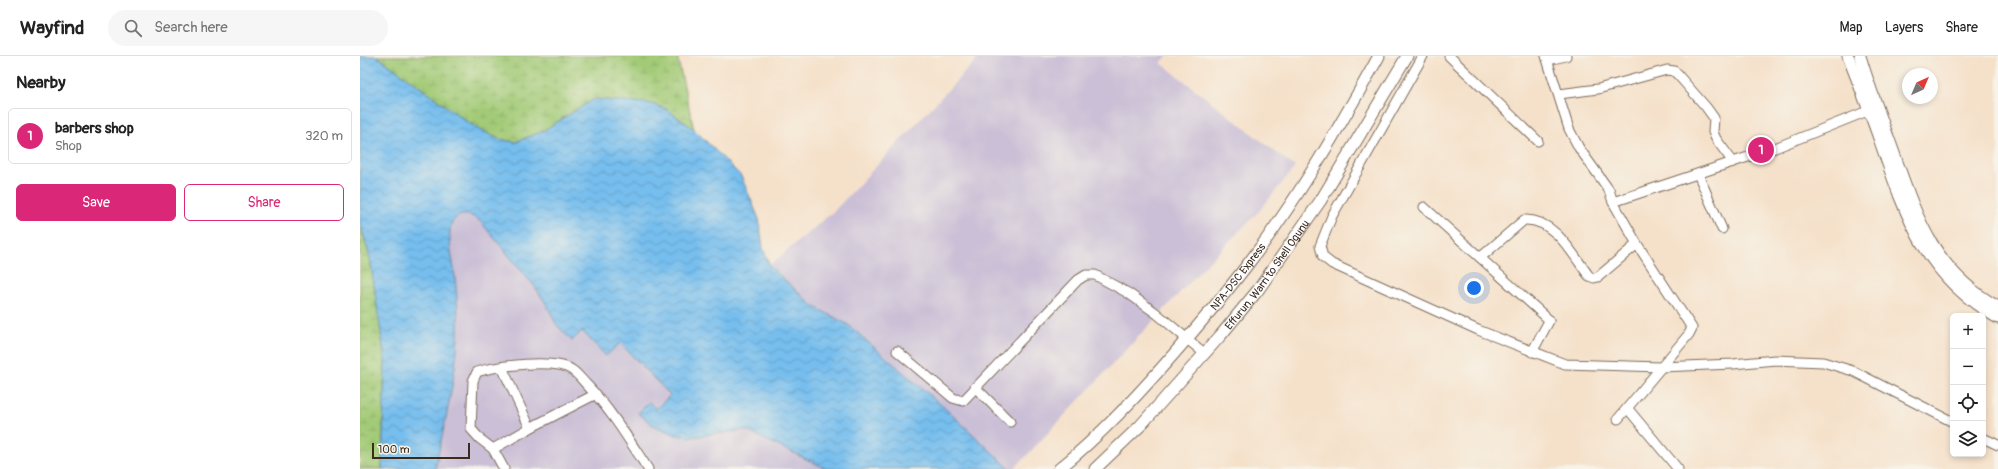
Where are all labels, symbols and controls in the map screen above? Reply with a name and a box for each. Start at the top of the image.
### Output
search box [108,10,388,46]
text: Wayfind [20,16,84,40]
icon: search [122,17,144,39]
text: Search here [154,18,228,37]
text: Map [1840,19,1863,36]
text: Layers [1885,19,1923,36]
text: Share [1945,19,1978,36]
north arrow [1902,68,1938,104]
text: Nearby [16,72,65,93]
text: barbers shop [55,119,134,138]
text: 1 [27,128,33,144]
text: 320 m [305,128,343,144]
pin: 1 [1748,135,1774,165]
text: Shop [55,138,82,154]
button: Save [16,184,176,221]
button: Share [184,184,344,221]
street label: Effurun, Warri to Shell Ogunu [1222,217,1312,332]
street label: NPA-DSC Express [1207,241,1268,313]
your location [1464,278,1484,298]
map controls [1950,313,1986,457]
button: + [1950,313,1986,349]
button: − [1950,349,1986,385]
button: locate [1950,385,1986,421]
button: layers [1950,421,1986,457]
scale bar [372,441,470,460]
text: 100 m [378,443,409,456]

